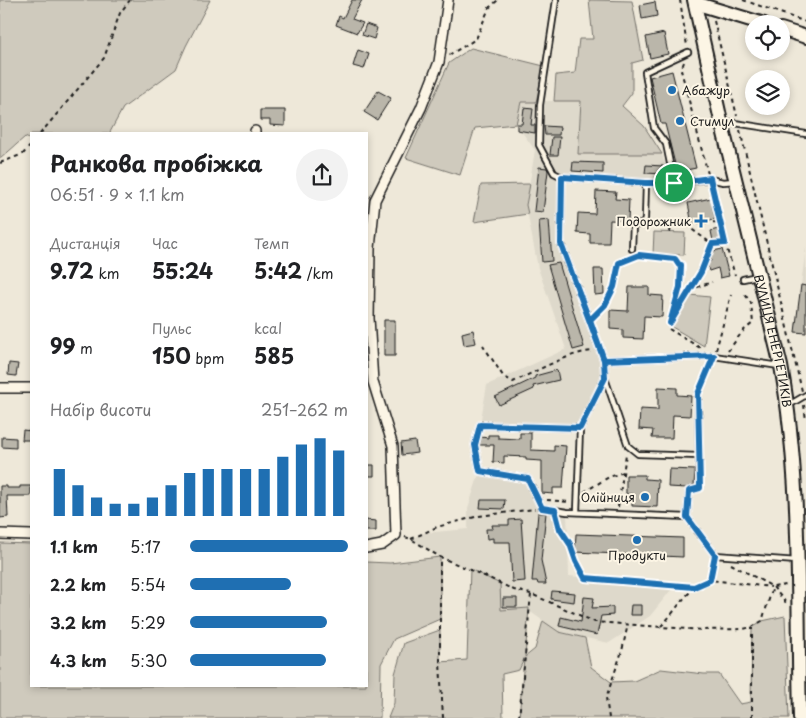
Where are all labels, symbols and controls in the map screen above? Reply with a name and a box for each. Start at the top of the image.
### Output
map controls [745,15,790,115]
button: locate [745,15,790,60]
button: layers [745,70,790,115]
place label: Абажур [682,81,730,99]
marker: Абажур [666,84,678,96]
place label: Стимул [690,112,734,130]
marker: Стимул [674,115,686,127]
text: Ранкова пробіжка [50,146,263,179]
button: share [296,149,348,201]
pin [653,162,695,204]
icon: arrive [660,169,688,197]
text: 06:51 · 9 × 1.1 km [50,182,185,206]
place label: Подорожник [617,212,692,230]
marker: Подорожник [695,215,707,227]
text: Дистанція [50,233,121,254]
text: Час [152,233,178,254]
text: Темп [254,233,289,254]
text: 9.72 [50,254,94,286]
text: 55:24 [152,254,213,286]
text: 5:42 [254,254,302,286]
text: km [94,263,119,284]
text: /km [302,263,333,284]
street label: ВУЛИЦЯ ЕНЕРГЕТИКІВ [750,272,796,409]
text: Пульс [152,318,192,339]
text: kcal [254,318,282,339]
text: 99 [50,329,75,361]
text: m [75,338,93,359]
text: 150 [152,339,191,371]
text: 585 [254,339,294,371]
text: bpm [191,348,224,369]
text: Набір висоти [50,397,151,421]
text: 251–262 m [261,397,348,421]
place label: Олійниця [581,488,635,506]
marker: Олійниця [639,491,651,503]
text: 1.1 km [50,534,98,558]
text: 5:17 [130,534,161,558]
marker: Продукти [631,534,643,546]
place label: Продукти [608,546,666,564]
text: 2.2 km [50,572,106,596]
text: 5:54 [130,572,166,596]
text: 3.2 km [50,610,107,634]
text: 5:29 [130,610,165,634]
text: 4.3 km [50,648,107,672]
text: 5:30 [130,648,167,672]

